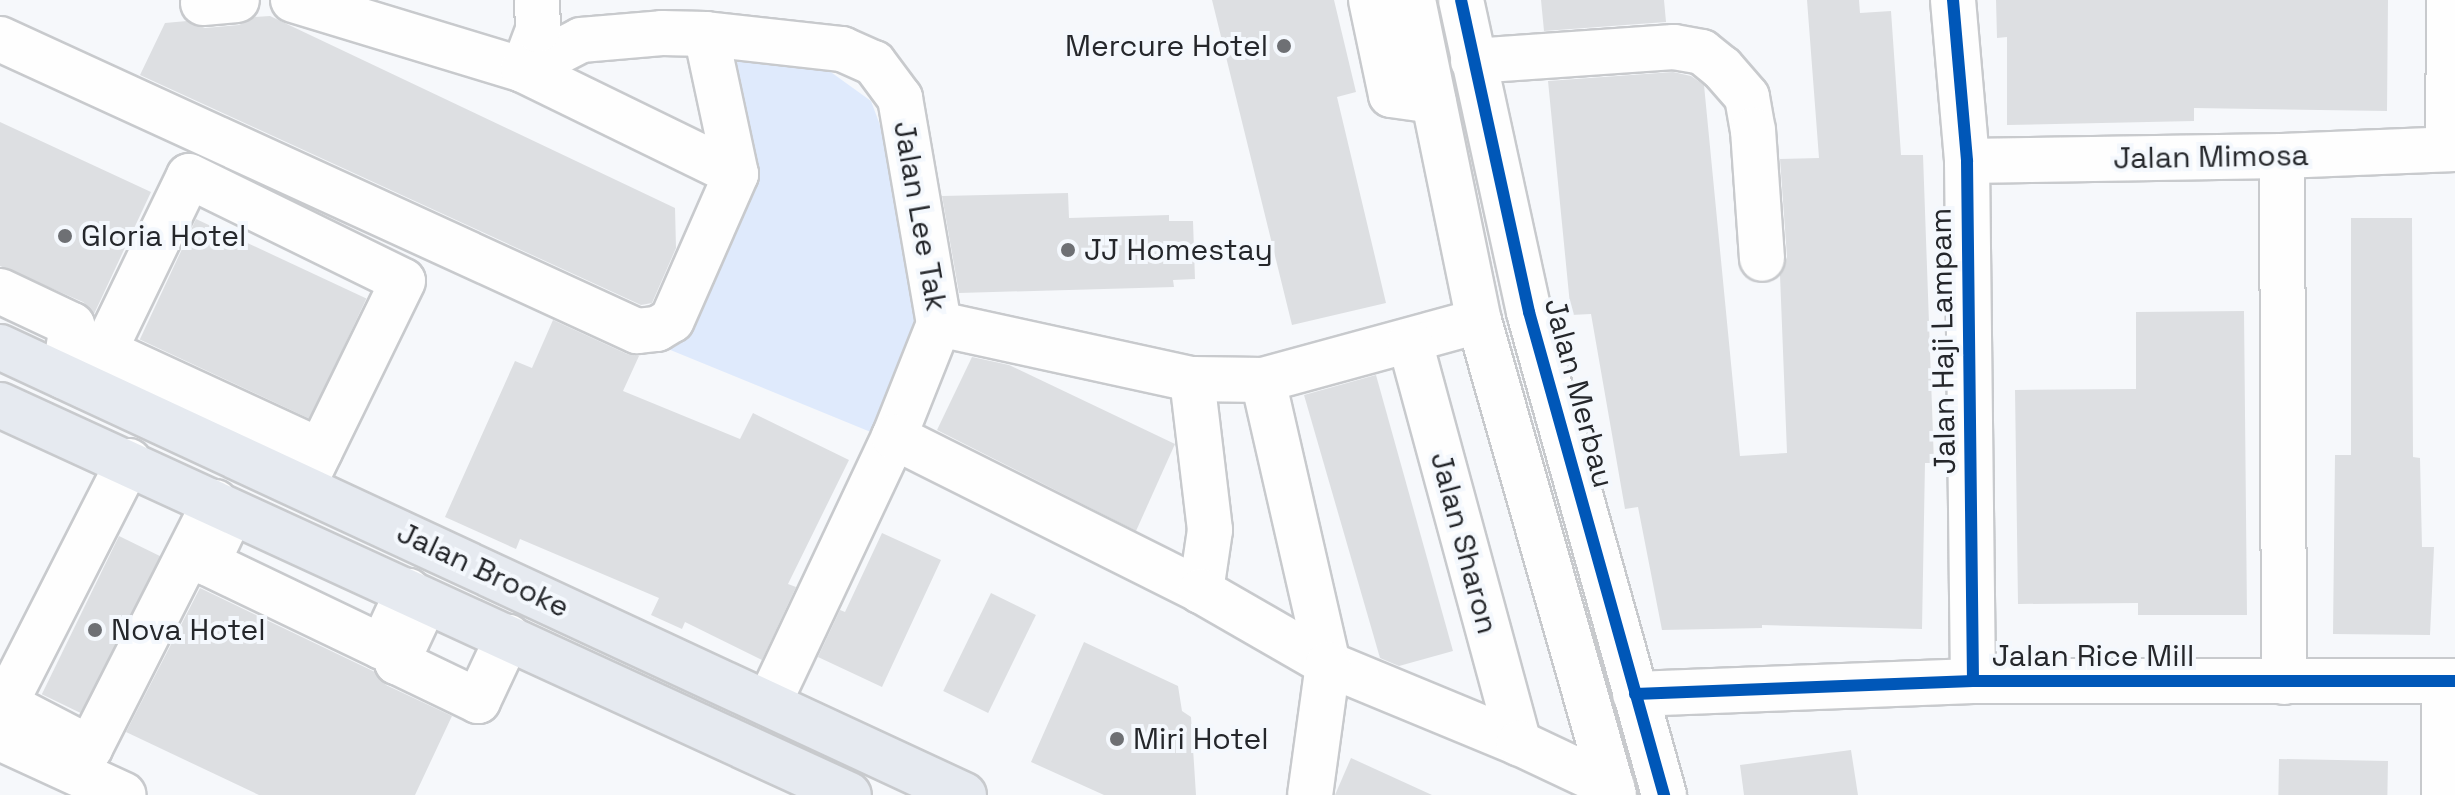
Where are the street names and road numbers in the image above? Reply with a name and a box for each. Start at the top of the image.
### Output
street label: Jalan Lee Tak [886,118,954,314]
street label: Jalan Mimosa [2113,137,2309,177]
street label: Jalan Haji Lampam [1923,208,1963,474]
street label: Jalan Merbau [1536,294,1622,492]
street label: Jalan Sharon [1422,448,1506,638]
street label: Jalan Brooke [391,514,575,626]
street label: Jalan Rice Mill [1992,638,2194,674]

